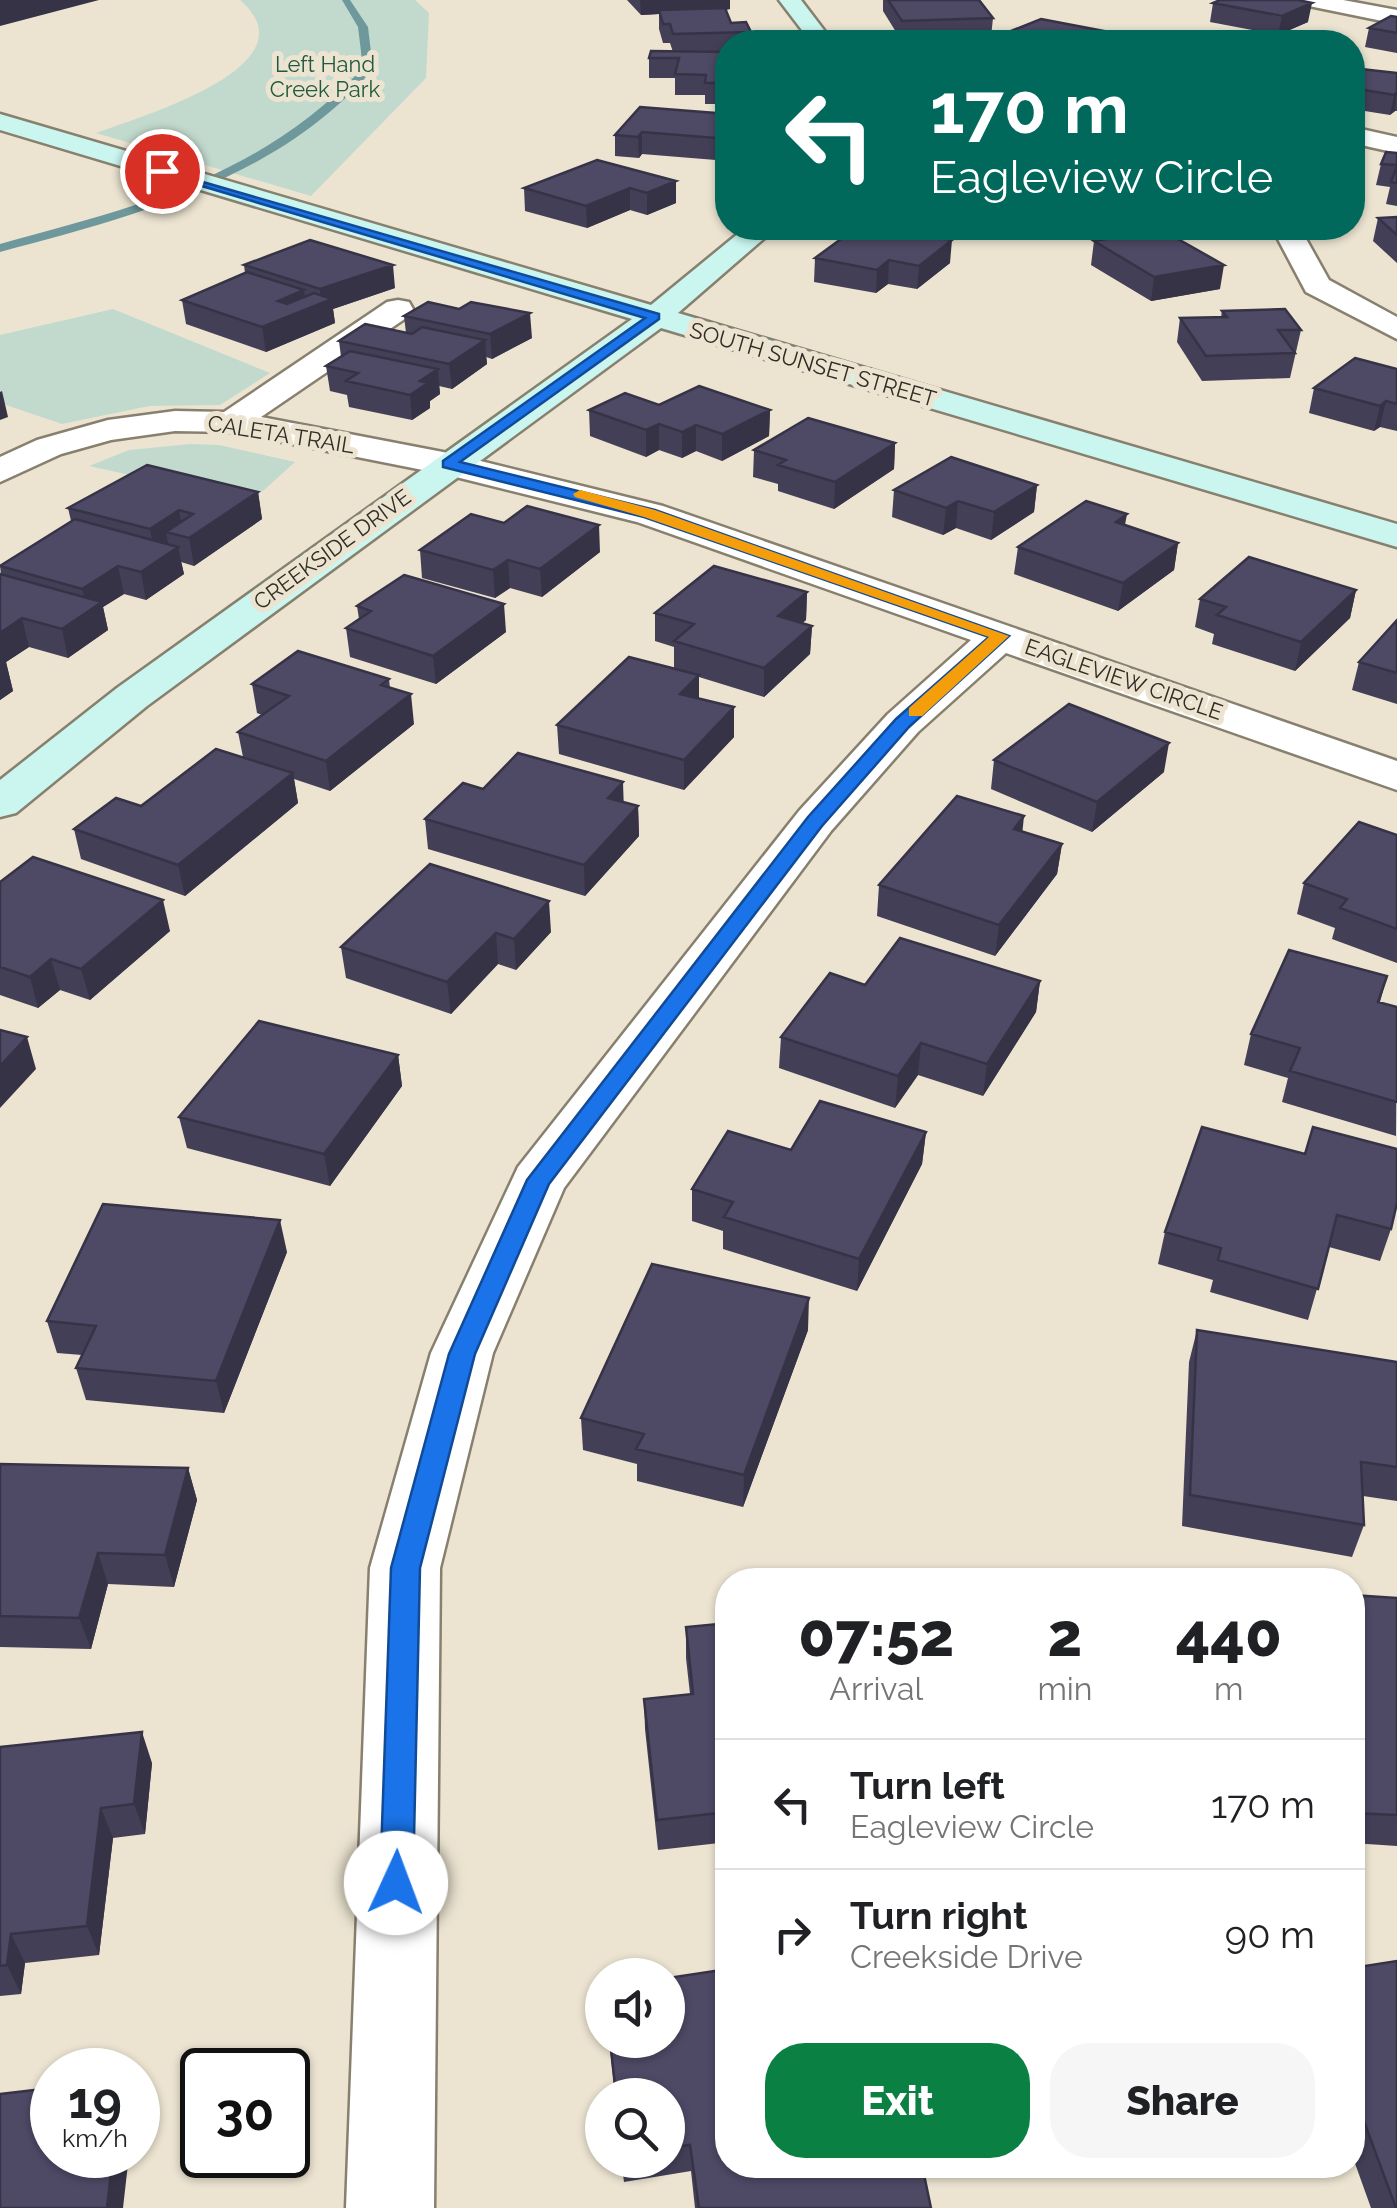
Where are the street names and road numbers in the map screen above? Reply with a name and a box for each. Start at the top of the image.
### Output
street label: SOUTH SUNSET STREET [687,316,940,412]
street label: CALETA TRAIL [206,410,356,458]
street label: CREEKSIDE DRIVE [248,483,416,615]
street label: EAGLEVIEW CIRCLE [1022,633,1226,725]

